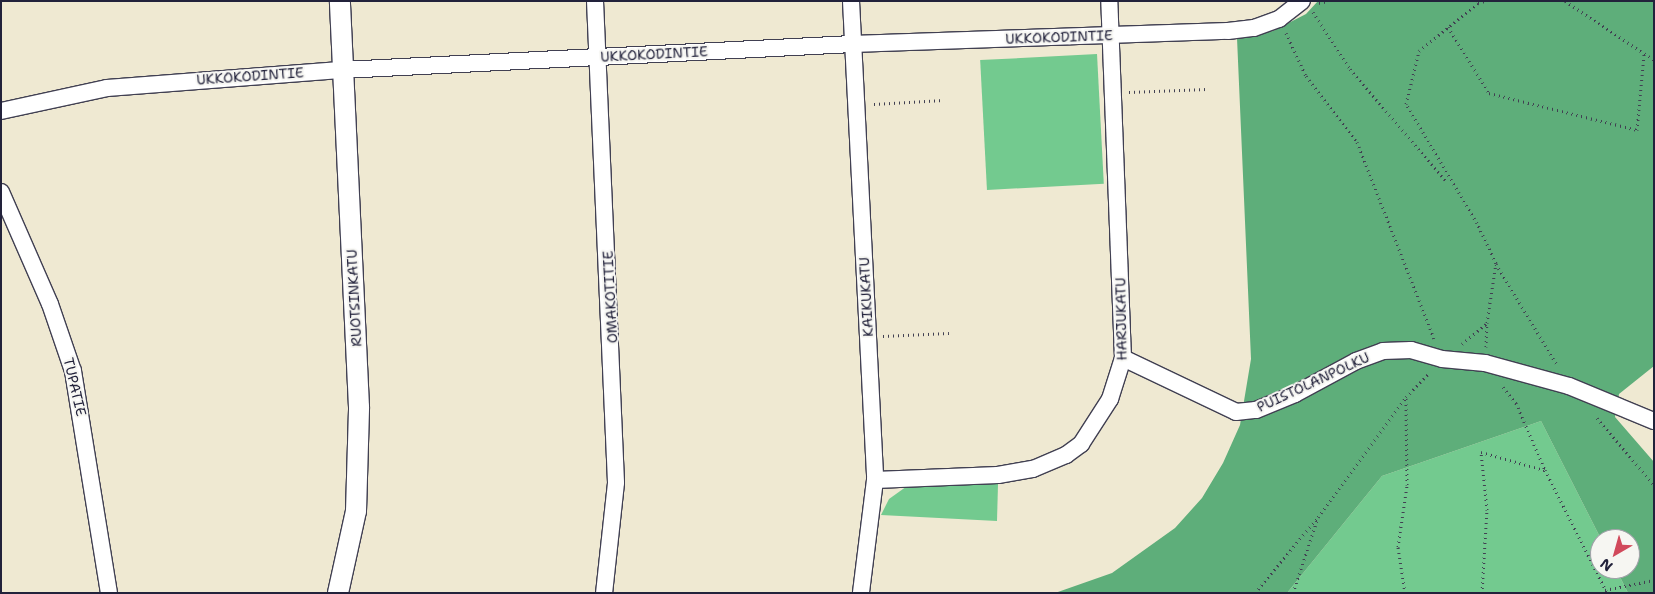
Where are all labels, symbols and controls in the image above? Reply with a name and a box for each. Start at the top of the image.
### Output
street label: UKKOKODINTIE [1005,27,1113,47]
street label: UKKOKODINTIE [600,43,708,65]
street label: UKKOKODINTIE [196,64,304,88]
street label: RUOTSINKATU [343,249,365,347]
street label: OMAKOTITIE [599,250,621,344]
street label: KAIKUKATU [856,257,876,337]
street label: HARJUKATU [1112,277,1130,361]
street label: PUISTOLANPOLKU [1254,349,1372,415]
street label: TUPATIE [60,356,90,418]
north arrow [1590,529,1640,579]
text: N [1596,555,1616,576]

